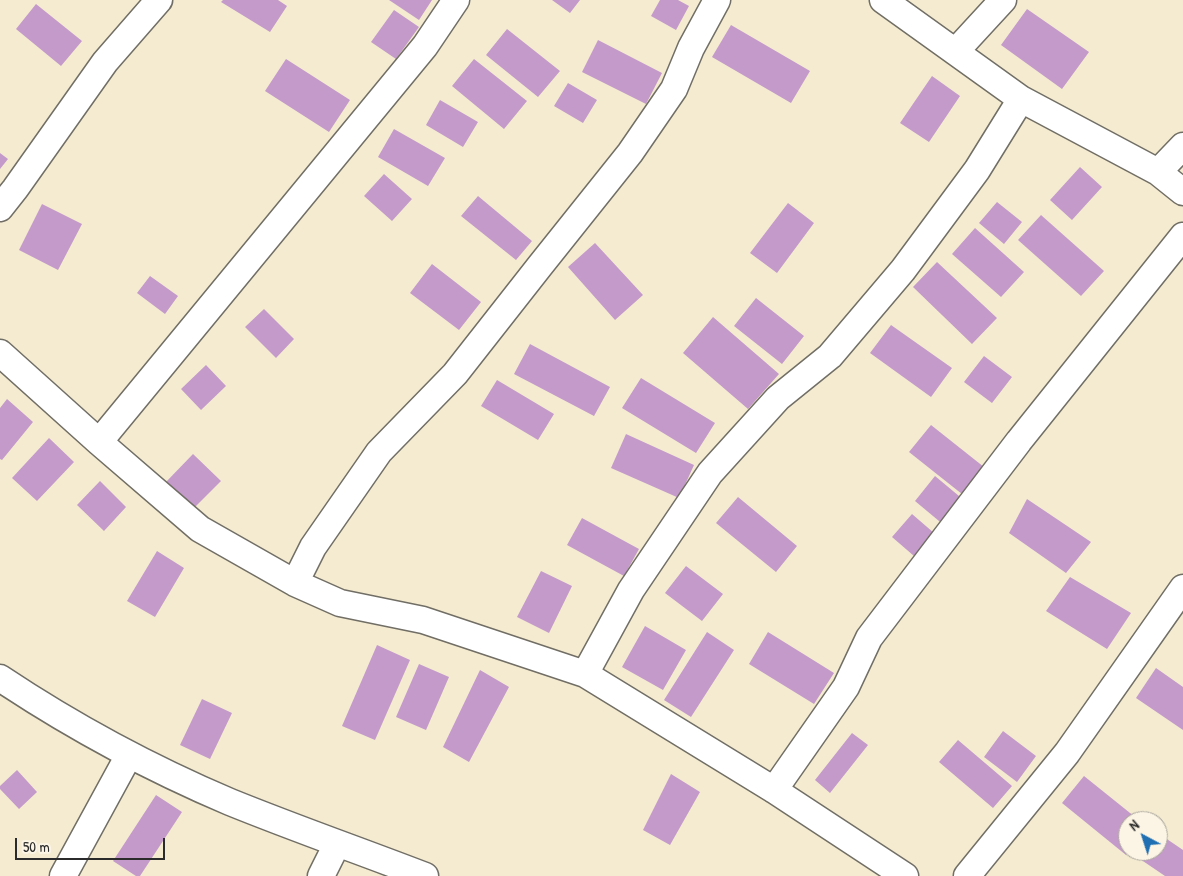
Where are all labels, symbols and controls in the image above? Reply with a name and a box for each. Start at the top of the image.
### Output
north arrow [1118,811,1168,861]
text: N [1125,815,1143,835]
scale bar [18,828,168,860]
text: 50 m [23,836,50,857]

